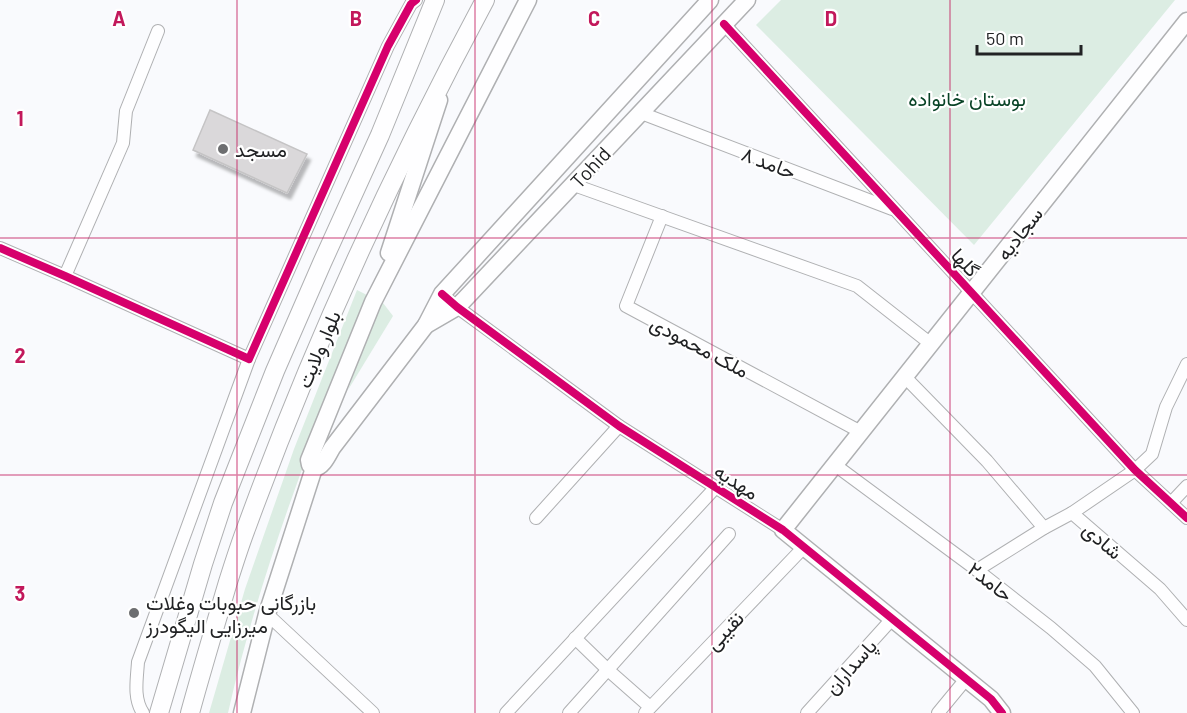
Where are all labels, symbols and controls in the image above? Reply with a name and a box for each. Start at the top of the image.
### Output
text: A [112,6,126,30]
text: B [350,6,362,30]
text: C [588,6,600,30]
text: D [825,6,837,30]
scale bar [977,18,1080,56]
text: 50 m [986,27,1024,49]
park label: بوستان خانواده [908,86,1026,112]
text: 1 [16,106,24,130]
place label: مسجد [235,137,287,162]
street label: Tohid [565,141,615,193]
street label: حامد ۸ [739,141,799,183]
marker: مسجد [216,142,230,156]
street label: سجادیه [991,202,1048,265]
street label: گلها [945,243,985,283]
street label: بلوار ولایت [291,307,347,392]
street label: ملک محمودی [646,310,753,384]
text: 2 [14,343,26,367]
street label: مهدیه [709,458,764,506]
street label: شادی [1078,516,1128,564]
street label: حامد۲ [964,556,1018,606]
text: 3 [15,581,25,605]
place label: بازرگانی حبوبات وغلات میرزایی الیگودرز [145,590,316,639]
marker: بازرگانی حبوبات وغلات میرزایی الیگودرز [127,606,141,620]
street label: نقیبی [700,606,749,655]
street label: پاسداران [819,633,883,701]

